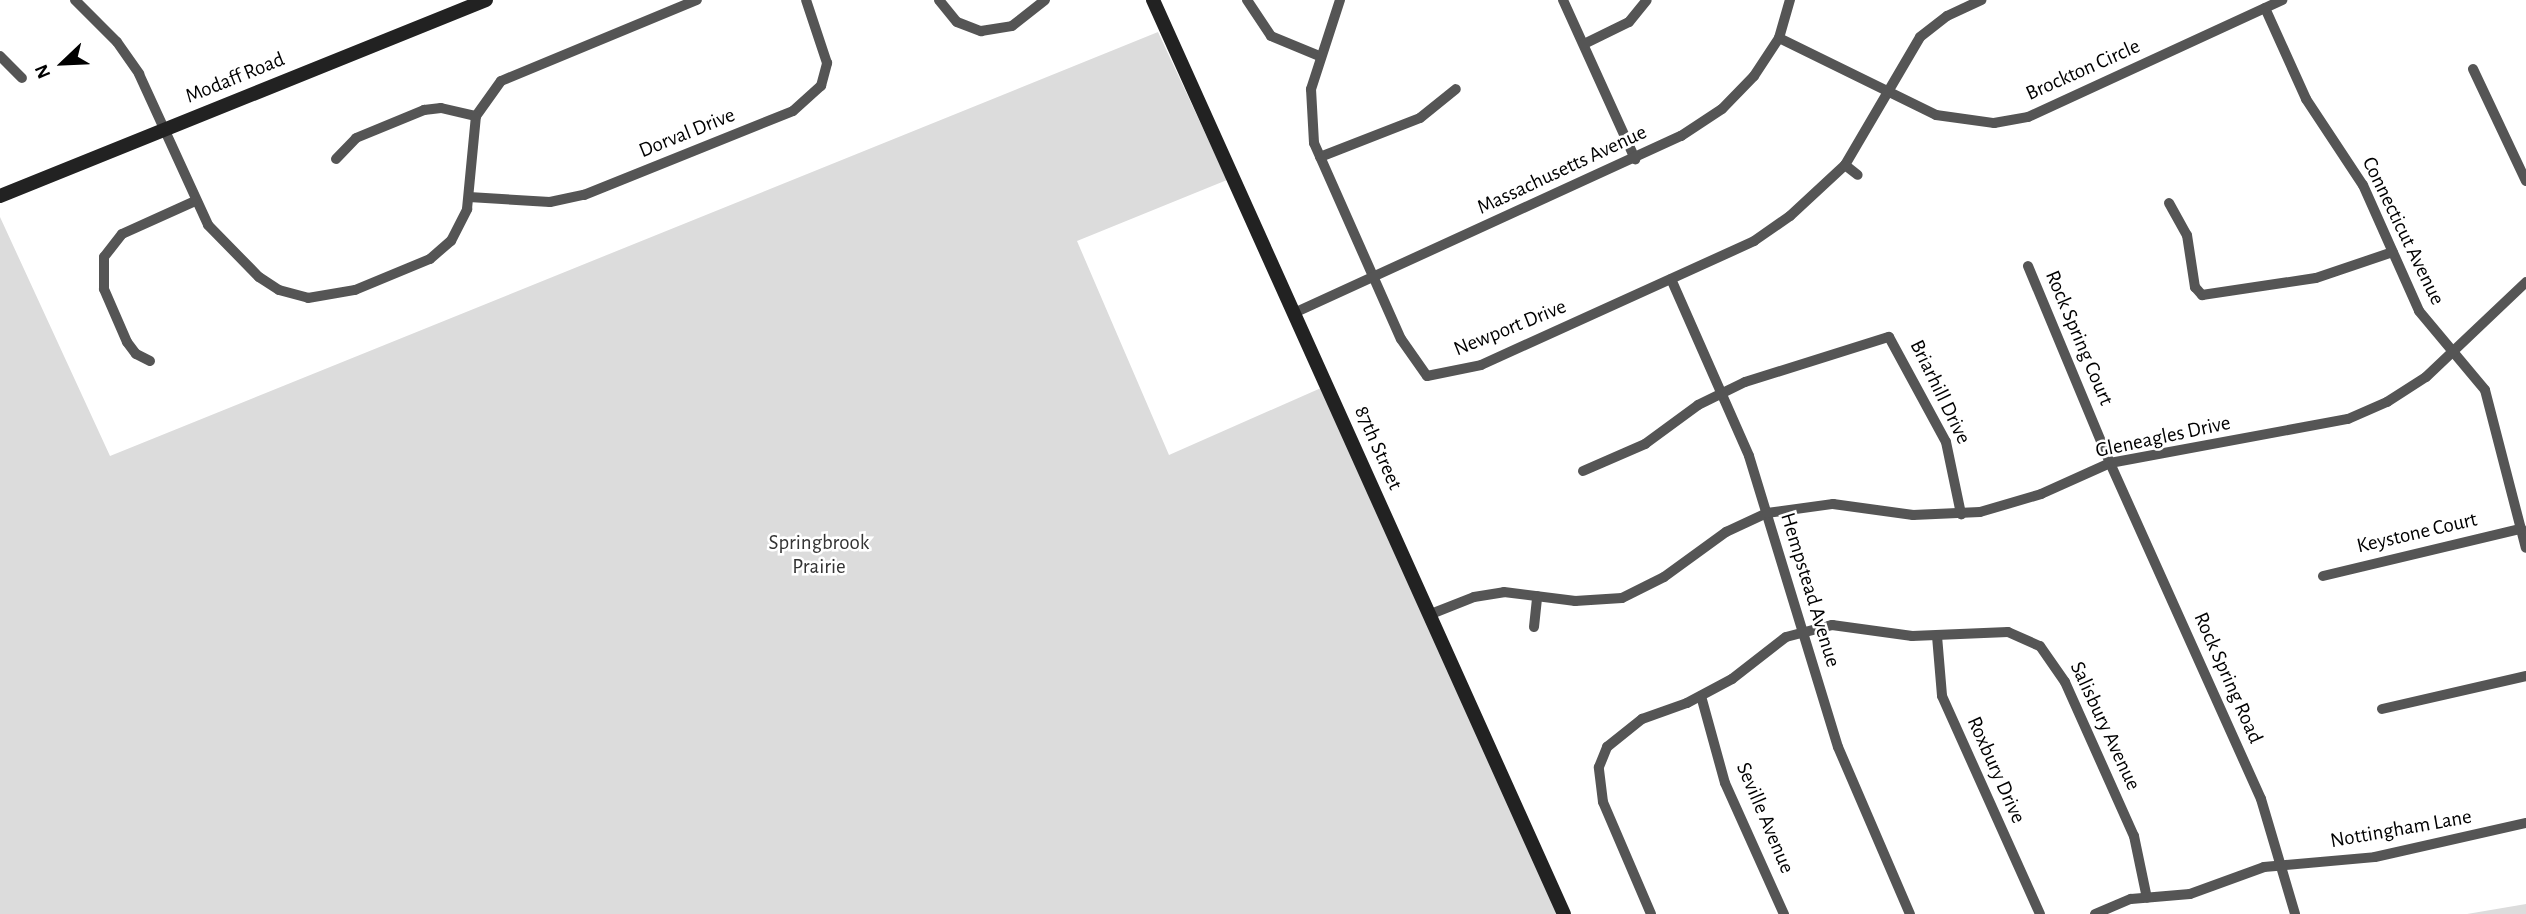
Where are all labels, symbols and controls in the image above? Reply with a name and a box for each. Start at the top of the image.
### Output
north arrow [28,28,98,98]
street label: Brockton Circle [2022,34,2144,106]
street label: Modaff Road [182,47,288,109]
text: N [32,62,55,81]
street label: Dorval Drive [635,102,739,164]
street label: Massachusetts Avenue [1473,120,1651,220]
street label: Connecticut Avenue [2356,153,2450,309]
street label: Rock Spring Court [2039,267,2119,409]
street label: Newport Drive [1450,294,1570,362]
street label: Briarhill Drive [1904,336,1976,448]
street label: 87th Street [1348,402,1408,494]
street label: Gleneagles Drive [2093,410,2233,464]
street label: Keystone Court [2354,507,2480,559]
street label: Hempstead Avenue [1775,510,1845,670]
park label: Springbrook Prairie [769,530,869,580]
street label: Rock Spring Road [2188,609,2268,747]
street label: Salisbury Avenue [2064,658,2146,794]
street label: Roxbury Drive [1961,713,2031,827]
street label: Seville Avenue [1730,759,1800,877]
street label: Nottingham Lane [2328,804,2474,854]

